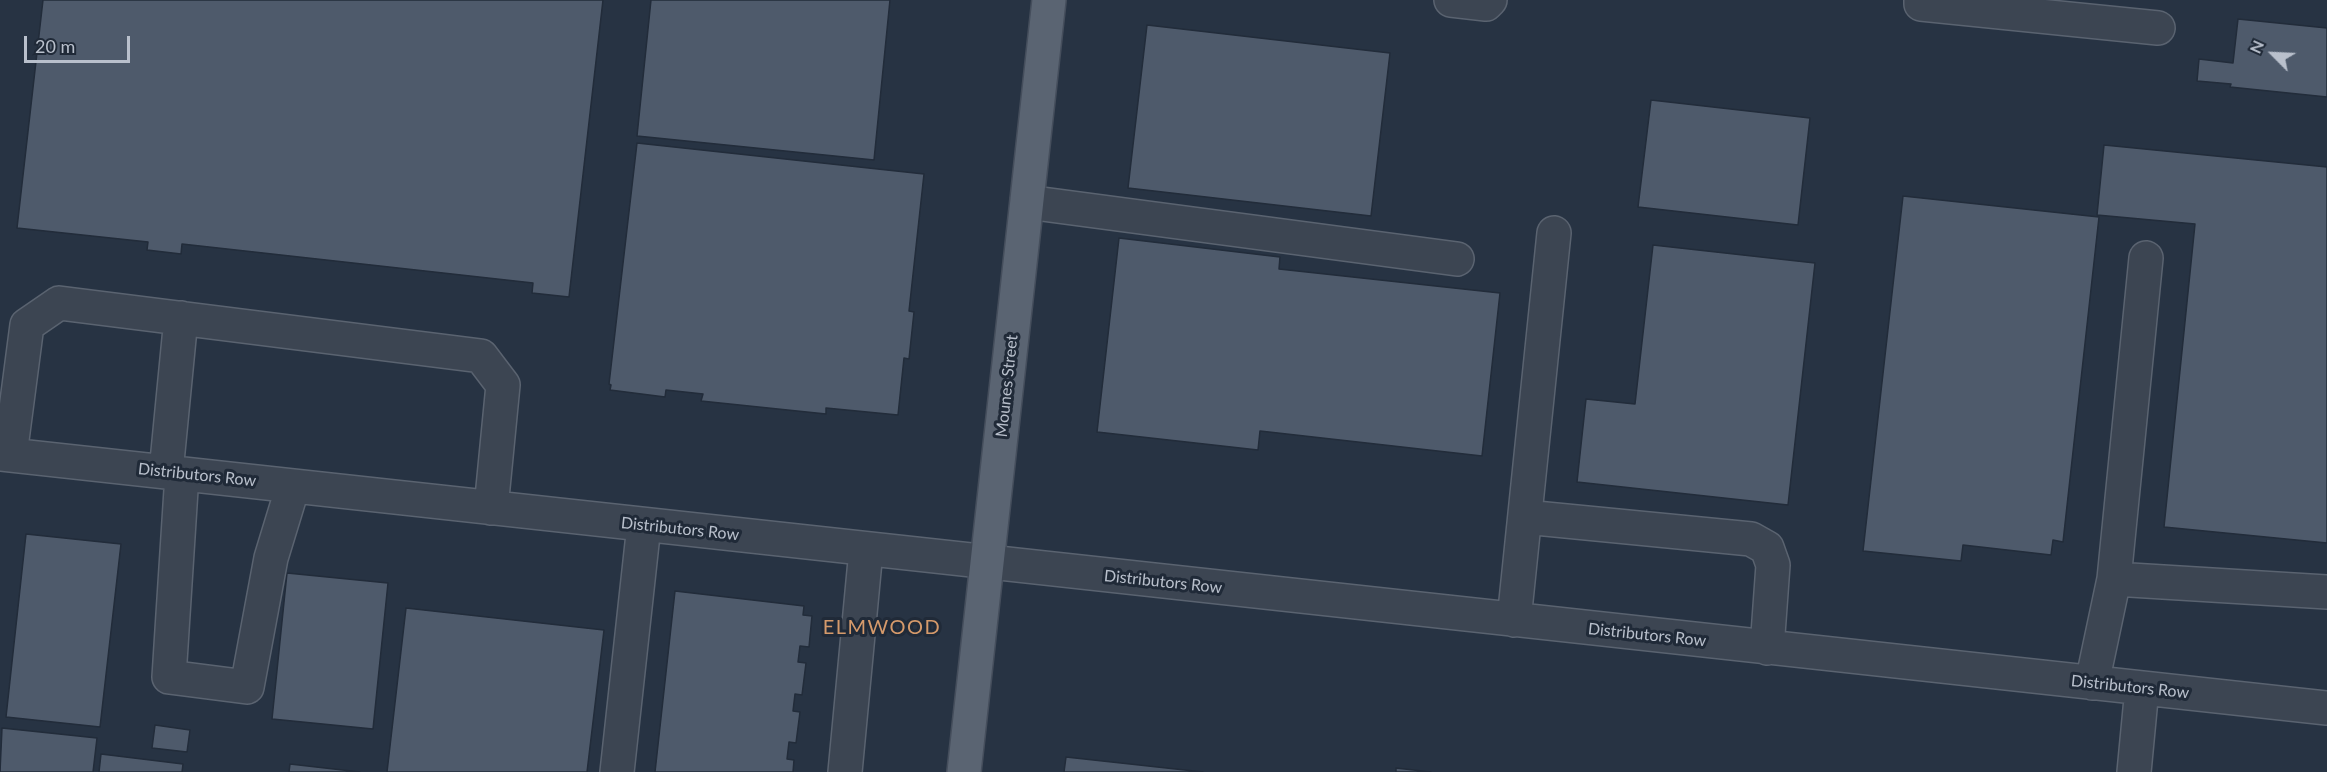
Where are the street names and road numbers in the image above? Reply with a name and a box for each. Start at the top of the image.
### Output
street label: Mounes Street [992,334,1022,438]
street label: Distributors Row [137,459,257,491]
street label: Distributors Row [620,513,740,545]
street label: Distributors Row [1103,566,1223,598]
street label: Distributors Row [1587,619,1707,651]
street label: Distributors Row [2070,671,2190,703]

